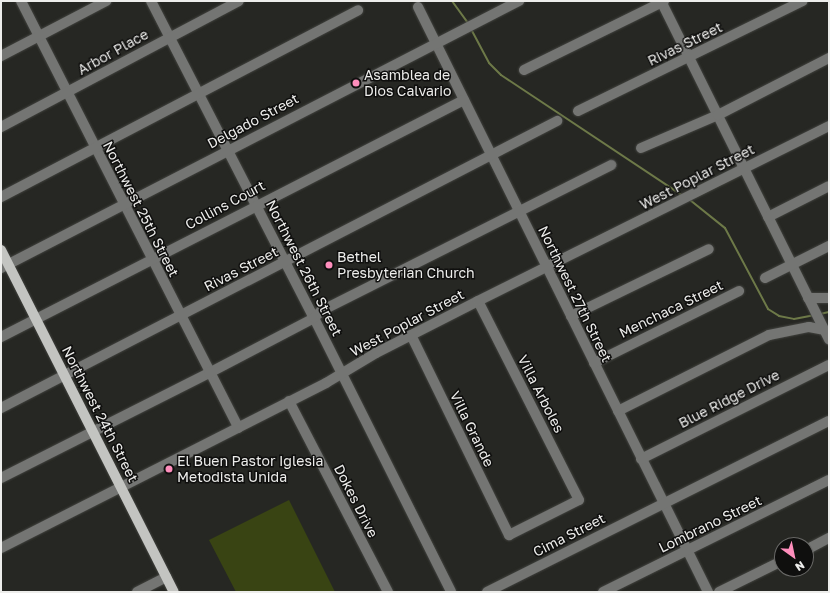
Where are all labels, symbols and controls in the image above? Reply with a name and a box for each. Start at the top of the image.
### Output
street label: Rivas Street [645,19,725,69]
street label: Arbor Place [75,26,151,78]
place label: Asamblea de Dios Calvario [364,67,451,100]
marker: Asamblea de Dios Calvario [351,78,361,88]
street label: Delgado Street [205,90,301,152]
street label: Northwest 25th Street [99,138,183,280]
street label: West Poplar Street [637,141,757,213]
street label: Collins Court [182,177,268,233]
street label: Northwest 26th Street [262,197,346,339]
street label: Northwest 27th Street [535,223,615,365]
street label: Rivas Street [201,243,281,295]
place label: Bethel Presbyterian Church [337,249,475,282]
marker: Bethel Presbyterian Church [324,260,334,270]
street label: Menchaca Street [616,277,726,341]
street label: West Poplar Street [347,286,467,360]
street label: Northwest 24th Street [58,343,142,485]
street label: Villa Arboles [514,352,568,436]
street label: Blue Ridge Drive [676,366,782,432]
street label: Villa Grande [446,388,498,470]
place label: El Buen Pastor Iglesia Metodista Unida [177,453,323,486]
street label: Dokes Drive [330,462,382,540]
marker: El Buen Pastor Iglesia Metodista Unida [164,464,174,474]
street label: Lombrano Street [656,492,764,556]
street label: Cima Street [530,510,608,560]
north arrow [774,537,814,577]
text: N [793,559,807,574]

